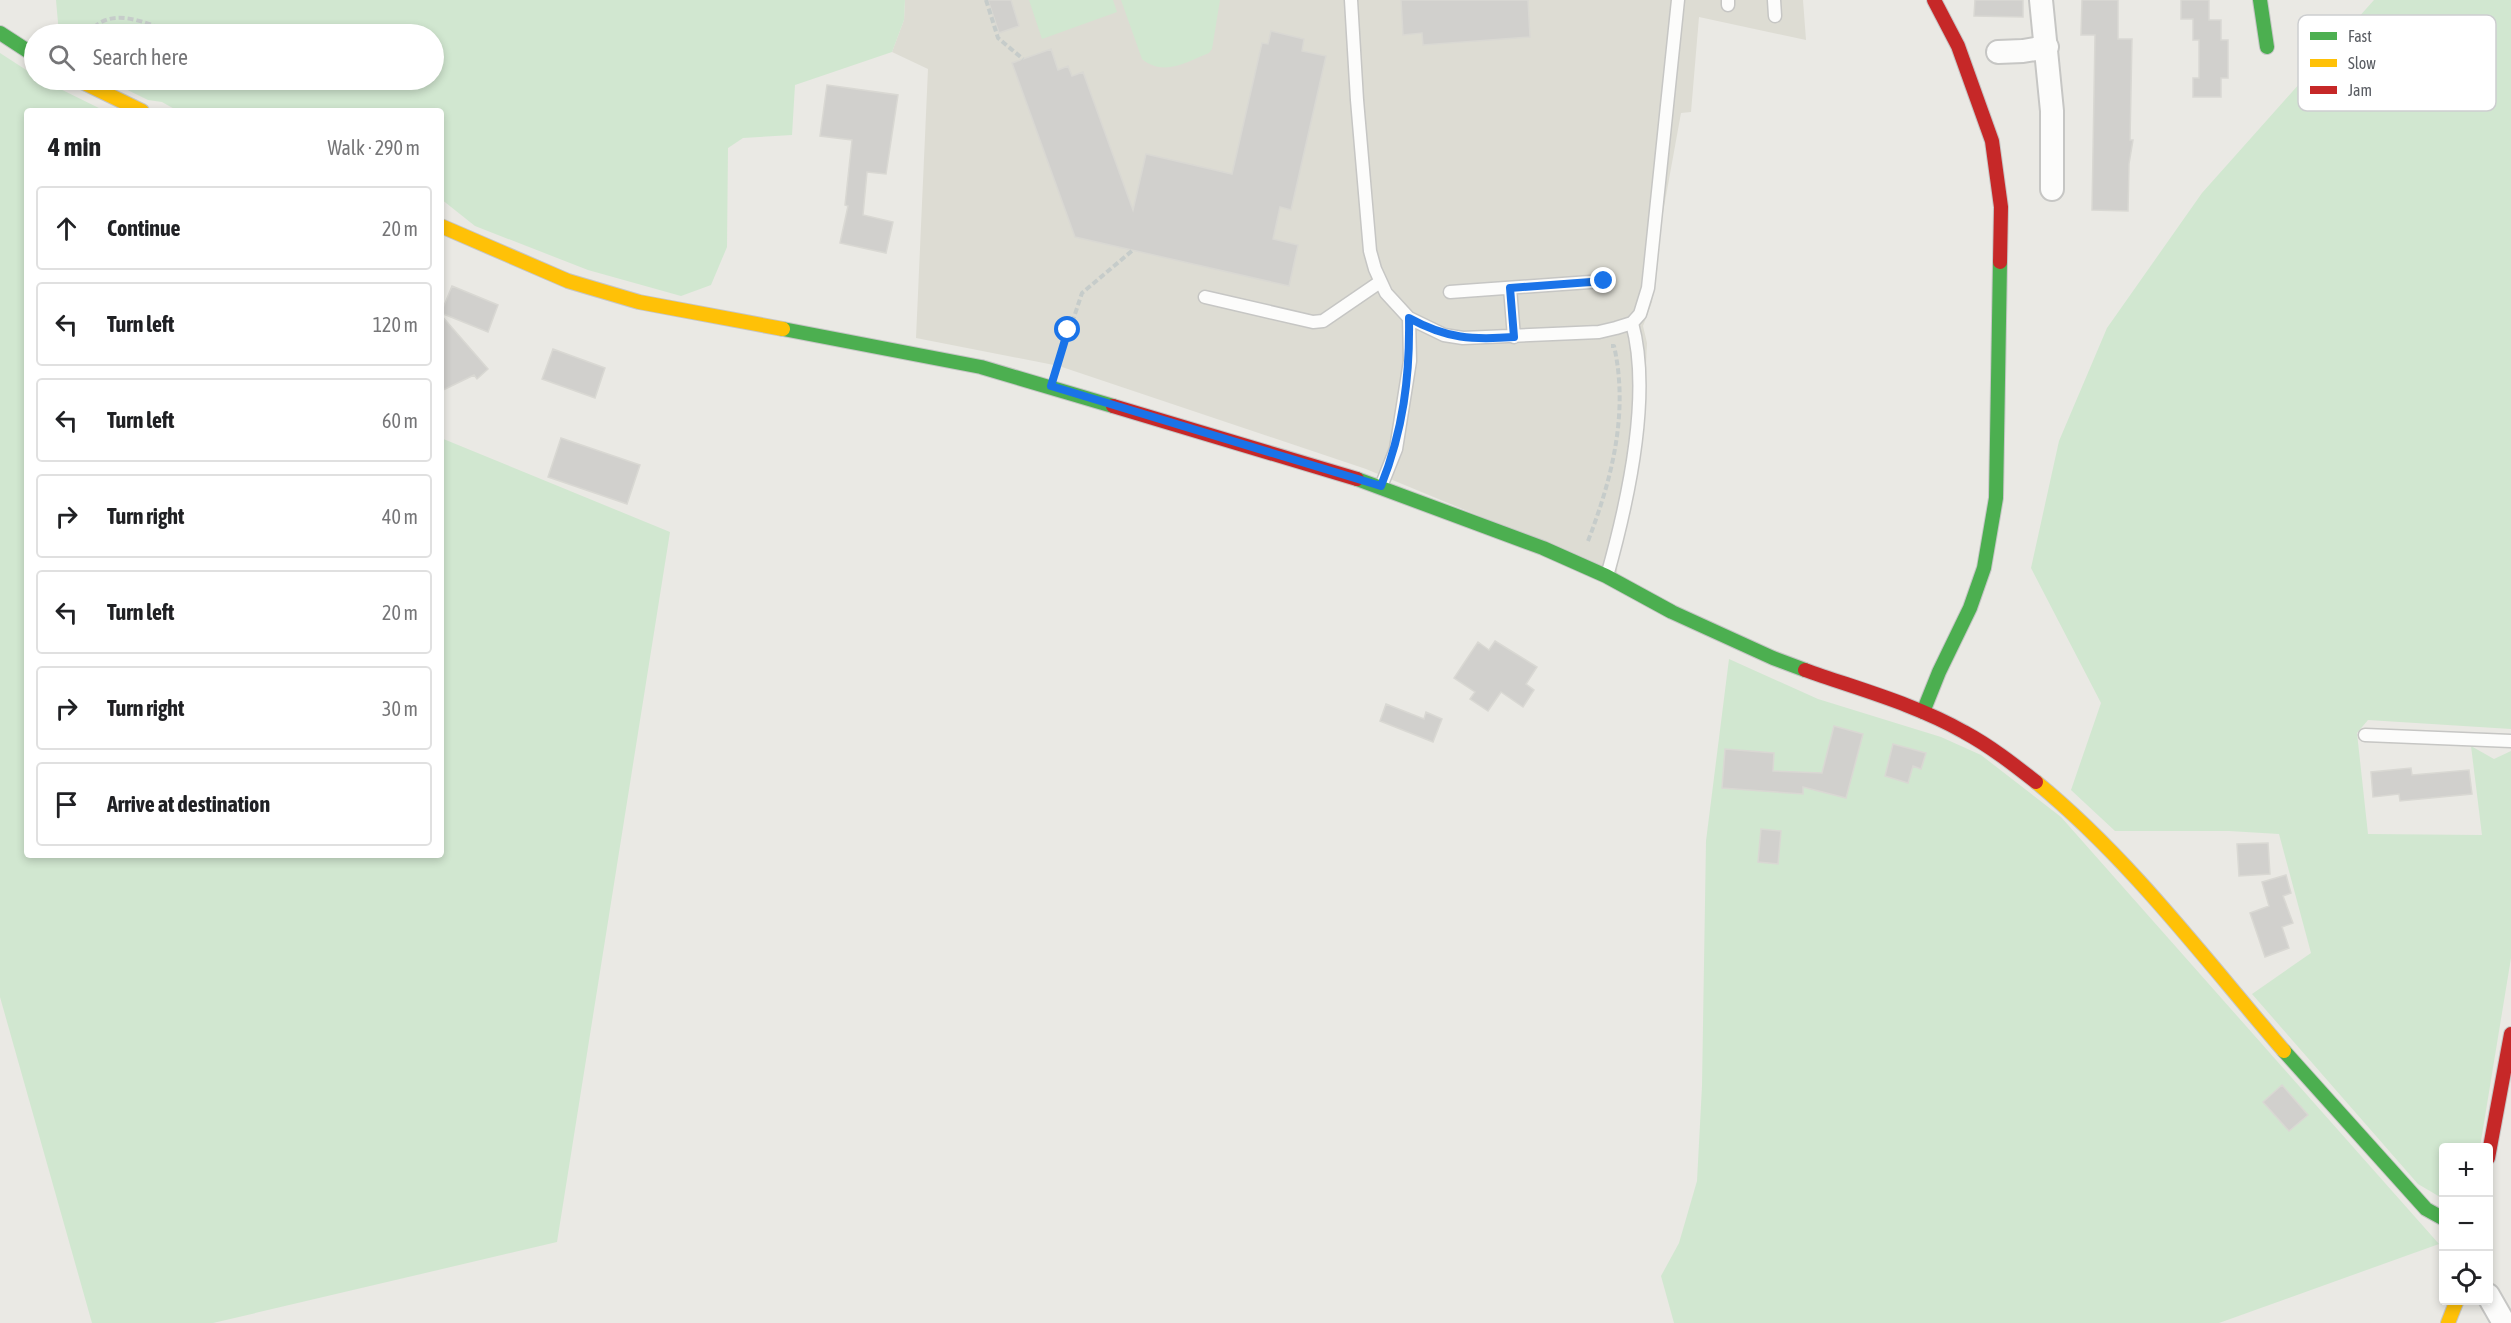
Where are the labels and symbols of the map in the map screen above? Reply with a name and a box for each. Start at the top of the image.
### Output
legend [2298,15,2496,111]
text: Fast [2348,27,2372,45]
text: Slow [2348,54,2376,72]
text: Jam [2348,81,2372,99]
route end [1590,267,1616,293]
route start [1054,316,1080,342]

